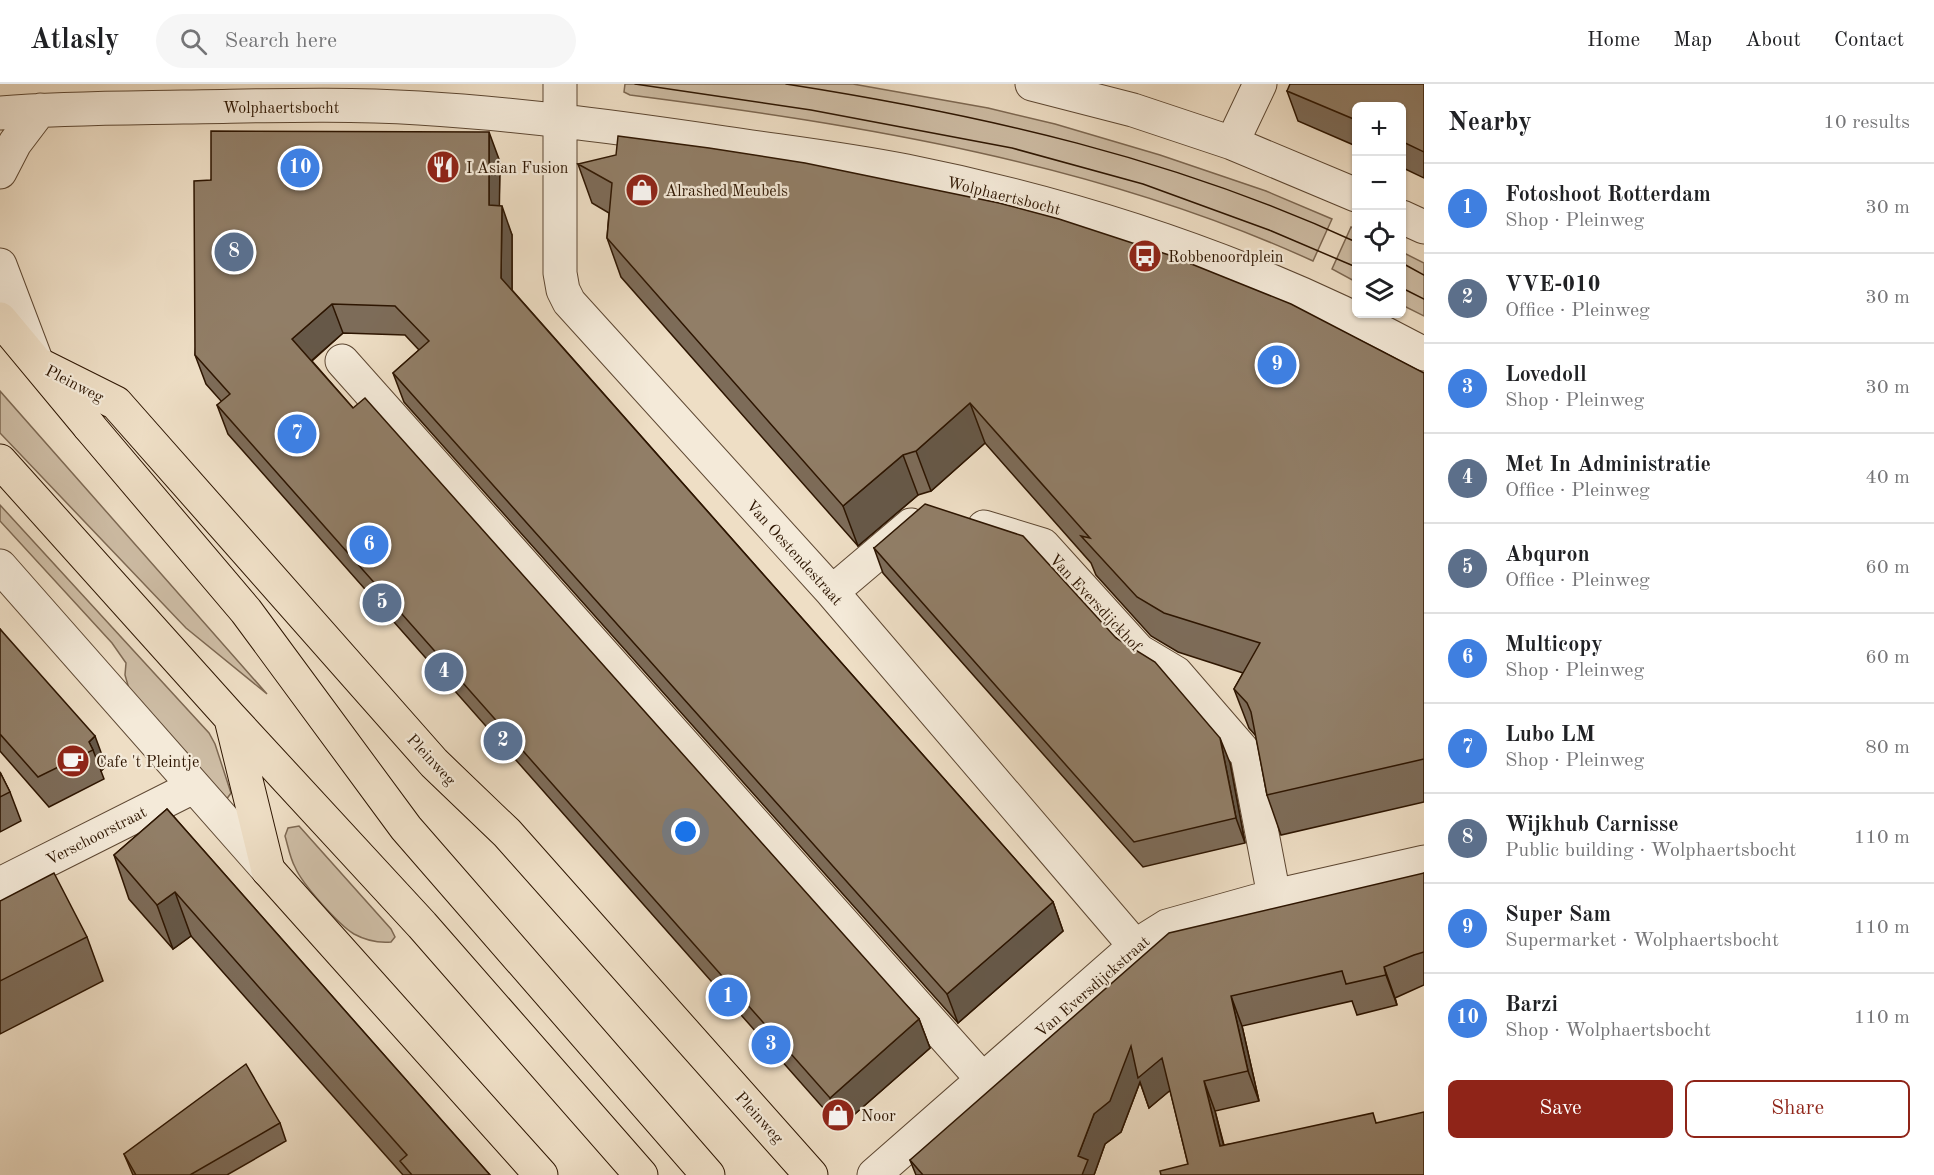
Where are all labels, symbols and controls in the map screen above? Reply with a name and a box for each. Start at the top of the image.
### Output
search box [156,14,576,68]
icon: search [177,25,210,58]
text: Atlasly [30,27,120,55]
text: Search here [225,30,337,52]
text: Home [1587,30,1640,51]
text: Map [1673,30,1712,51]
text: About [1745,30,1801,51]
text: Contact [1834,30,1904,51]
street label: Wolphaertsbocht [223,101,340,117]
map controls [1352,102,1406,318]
button: + [1352,102,1406,156]
text: Nearby [1448,110,1532,136]
text: 10 results [1823,113,1910,133]
pin: 10 [280,146,320,190]
restaurant icon: I Asian Fusion [425,149,461,185]
button: − [1352,156,1406,210]
place label: I Asian Fusion [466,161,569,177]
shop icon: Alrashed Meubels [624,172,660,208]
street label: Wolphaertsbocht [945,175,1062,219]
place label: Alrashed Meubels [665,184,788,200]
text: Fotoshoot Rotterdam [1505,184,1711,206]
text: 1 [1462,198,1473,218]
text: 30 m [1865,198,1910,218]
button: locate [1352,210,1406,264]
text: Shop · Pleinweg [1505,211,1644,231]
pin: 8 [214,230,254,274]
bus stop icon: Robbenoordplein [1127,238,1163,274]
place label: Robbenoordplein [1168,250,1284,266]
button: layers [1352,264,1406,318]
text: VVE-010 [1505,274,1601,296]
text: 2 [1462,288,1473,308]
text: 30 m [1865,288,1910,308]
text: Office · Pleinweg [1505,301,1650,321]
pin: 9 [1258,342,1296,388]
street label: Pleinweg [42,363,106,406]
text: Lovedoll [1505,364,1587,386]
text: 3 [1462,378,1473,398]
text: 30 m [1865,378,1910,398]
text: Shop · Pleinweg [1505,391,1644,411]
pin: 7 [278,412,316,456]
text: Met In Administratie [1505,454,1711,476]
text: 4 [1462,468,1473,488]
text: 40 m [1865,468,1910,488]
text: Office · Pleinweg [1505,481,1650,501]
street label: Van Oestendestraat [742,498,845,609]
pin: 6 [350,522,388,568]
text: Abquron [1505,544,1590,566]
street label: Van Eversdijckhof [1045,552,1144,656]
text: 5 [1462,558,1473,578]
text: 60 m [1865,558,1910,578]
text: Office · Pleinweg [1505,571,1650,591]
pin: 5 [362,580,401,626]
text: Multicopy [1505,634,1603,656]
text: 6 [1462,648,1473,668]
text: 60 m [1865,648,1910,668]
pin: 4 [424,650,464,694]
text: Shop · Pleinweg [1505,661,1644,681]
pin: 2 [484,718,522,764]
text: Lubo LM [1505,724,1595,746]
street label: Pleinweg [403,732,458,789]
text: 7 [1462,738,1473,758]
text: 80 m [1865,738,1910,758]
cafe icon: Cafe 't Pleintje [55,743,91,779]
text: Shop · Pleinweg [1505,751,1644,771]
place label: Cafe 't Pleintje [96,755,199,771]
street label: Verschoorstraat [44,804,150,869]
text: Wijkhub Carnisse [1505,814,1679,836]
your location [671,817,700,846]
text: 8 [1462,828,1473,848]
text: 110 m [1854,828,1910,848]
text: Public building · Wolphaertsbocht [1505,841,1796,861]
text: Super Sam [1505,904,1611,926]
text: 9 [1462,918,1473,938]
text: 110 m [1854,918,1910,938]
text: Supermarket · Wolphaertsbocht [1505,931,1779,951]
street label: Van Eversdijckstraat [1033,934,1154,1041]
pin: 1 [708,974,748,1020]
text: Barzi [1505,994,1558,1016]
text: 10 [1456,1008,1479,1028]
text: 110 m [1854,1008,1910,1028]
text: Shop · Wolphaertsbocht [1505,1021,1711,1041]
pin: 3 [752,1022,790,1068]
button: Save [1448,1080,1673,1138]
button: Share [1685,1080,1910,1138]
street label: Pleinweg [731,1090,786,1147]
shop icon: Noor [820,1097,856,1133]
place label: Noor [861,1109,896,1125]

